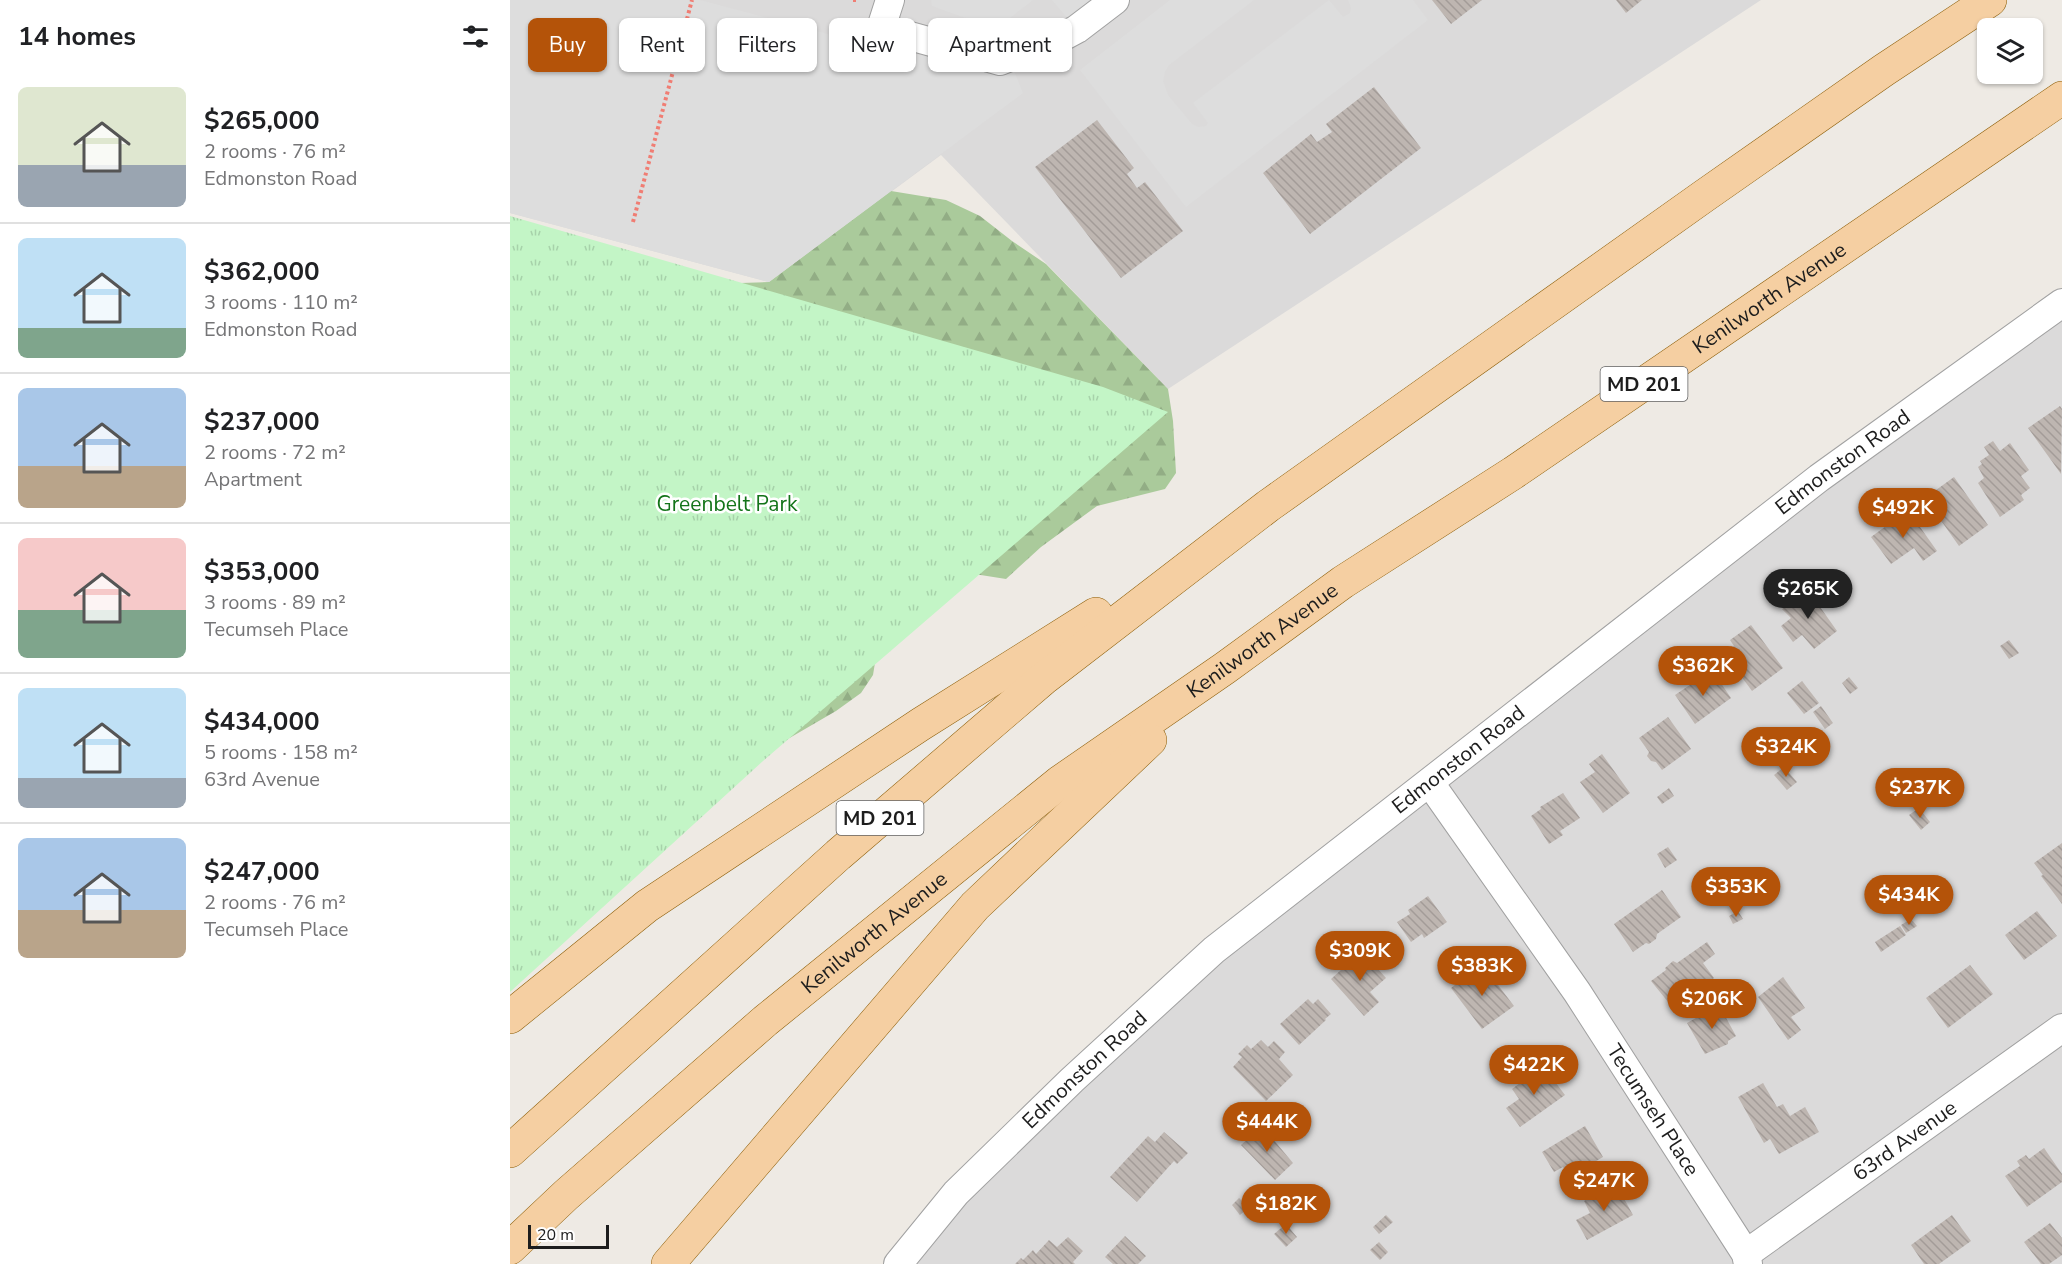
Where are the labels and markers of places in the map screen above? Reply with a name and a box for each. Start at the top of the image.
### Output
pin: $492K [1861,488,1945,539]
pin: $265K [1766,569,1850,620]
pin: $362K [1661,646,1745,697]
pin: $324K [1744,727,1828,778]
pin: $237K [1878,768,1962,819]
pin: $353K [1694,867,1778,918]
pin: $434K [1867,875,1951,926]
pin: $309K [1318,931,1402,982]
pin: $383K [1440,946,1524,997]
pin: $206K [1670,979,1754,1030]
pin: $422K [1492,1045,1576,1096]
pin: $444K [1225,1102,1309,1153]
pin: $247K [1562,1161,1646,1212]
pin: $182K [1244,1184,1328,1235]

